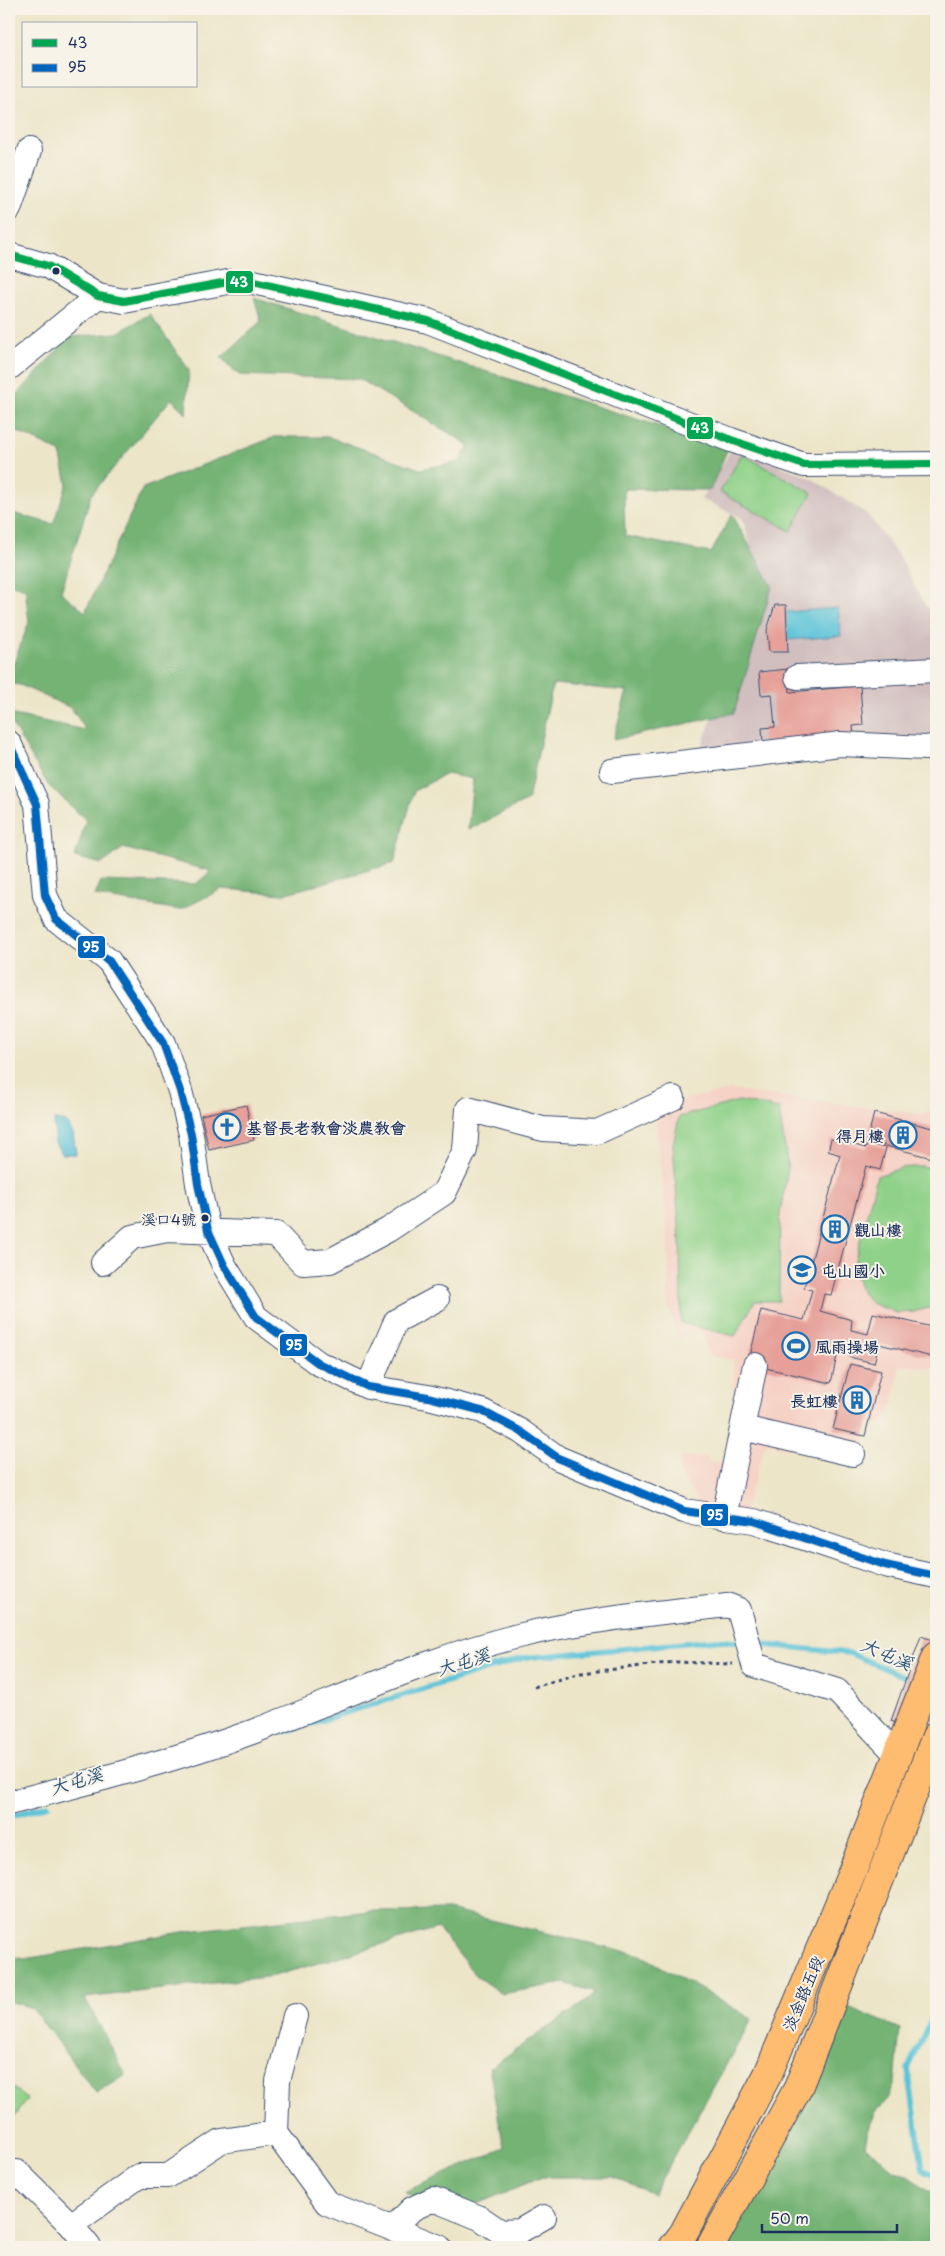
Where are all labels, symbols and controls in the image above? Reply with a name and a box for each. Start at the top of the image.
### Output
legend [22,22,198,88]
text: 43 [68,30,87,53]
text: 95 [68,54,86,77]
unlabelled marker [51,266,61,276]
line badge: 43 [225,270,254,294]
text: 43 [230,271,248,292]
line badge: 43 [686,416,714,440]
text: 43 [691,417,709,438]
line badge: 95 [77,935,106,959]
text: 95 [82,936,100,957]
church icon: 基督長老教會淡農教會 [212,1112,242,1142]
place label: 基督長老教會淡農教會 [246,1115,406,1139]
building icon: 得月樓 [888,1120,918,1150]
place label: 得月樓 [836,1123,884,1147]
place label: 溪口4號 [141,1207,196,1230]
marker: 溪口4號 [200,1213,210,1223]
building icon: 觀山樓 [820,1214,850,1244]
place label: 觀山樓 [854,1217,902,1241]
school or university icon: 屯山國小 [787,1255,817,1285]
place label: 屯山國小 [821,1258,885,1282]
sports icon: 風雨操場 [781,1331,811,1361]
line badge: 95 [279,1333,308,1357]
text: 95 [285,1334,303,1355]
place label: 風雨操場 [815,1334,879,1358]
building icon: 長虹樓 [842,1385,872,1415]
place label: 長虹樓 [790,1388,838,1412]
line badge: 95 [700,1503,729,1527]
text: 95 [706,1504,724,1525]
water label: 大屯溪 [857,1630,918,1676]
water label: 大屯溪 [433,1640,494,1682]
water label: 大屯溪 [46,1759,107,1801]
street label: 淡金路五段 [775,1951,829,2035]
scale bar [762,2201,898,2233]
text: 50 m [770,2206,809,2229]

